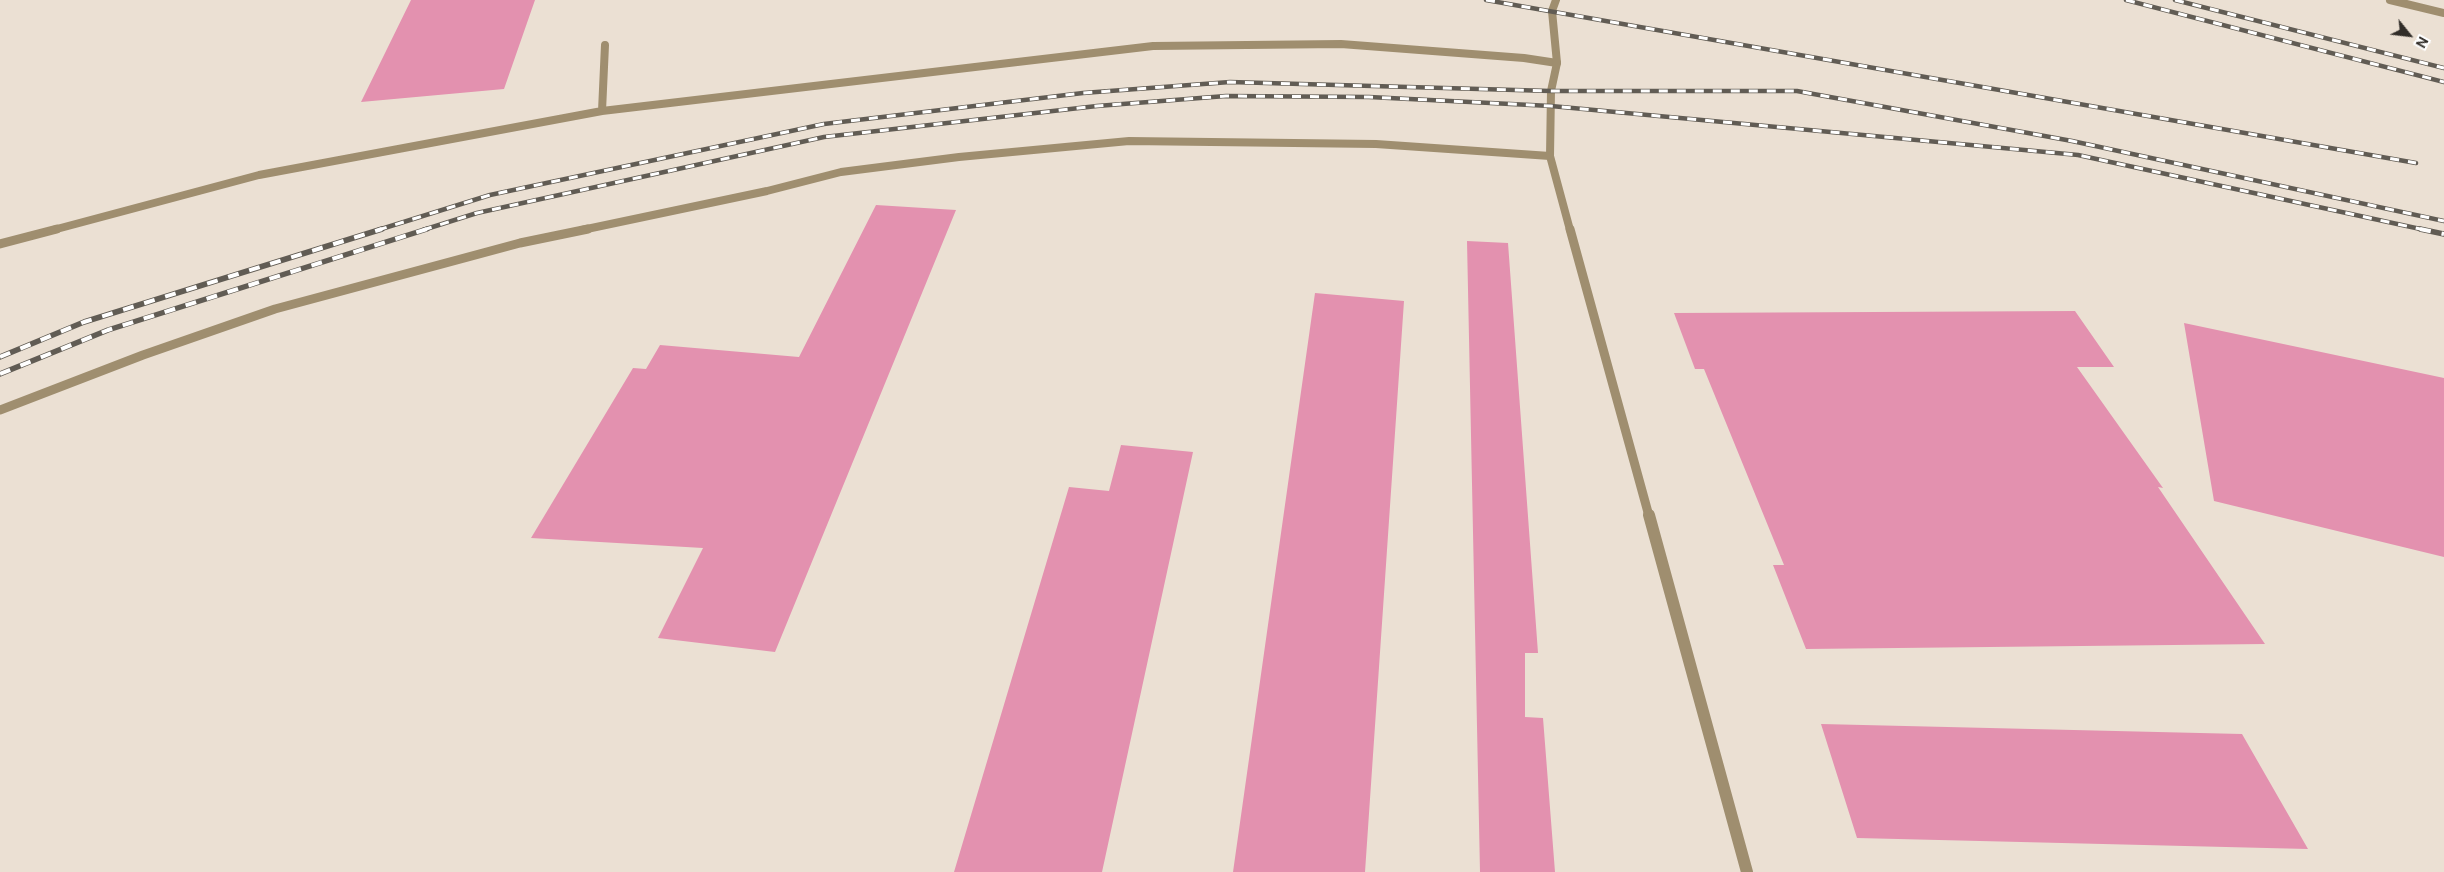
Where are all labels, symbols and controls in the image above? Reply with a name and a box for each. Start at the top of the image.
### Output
north arrow [2384,10,2434,60]
text: N [2412,33,2432,51]

